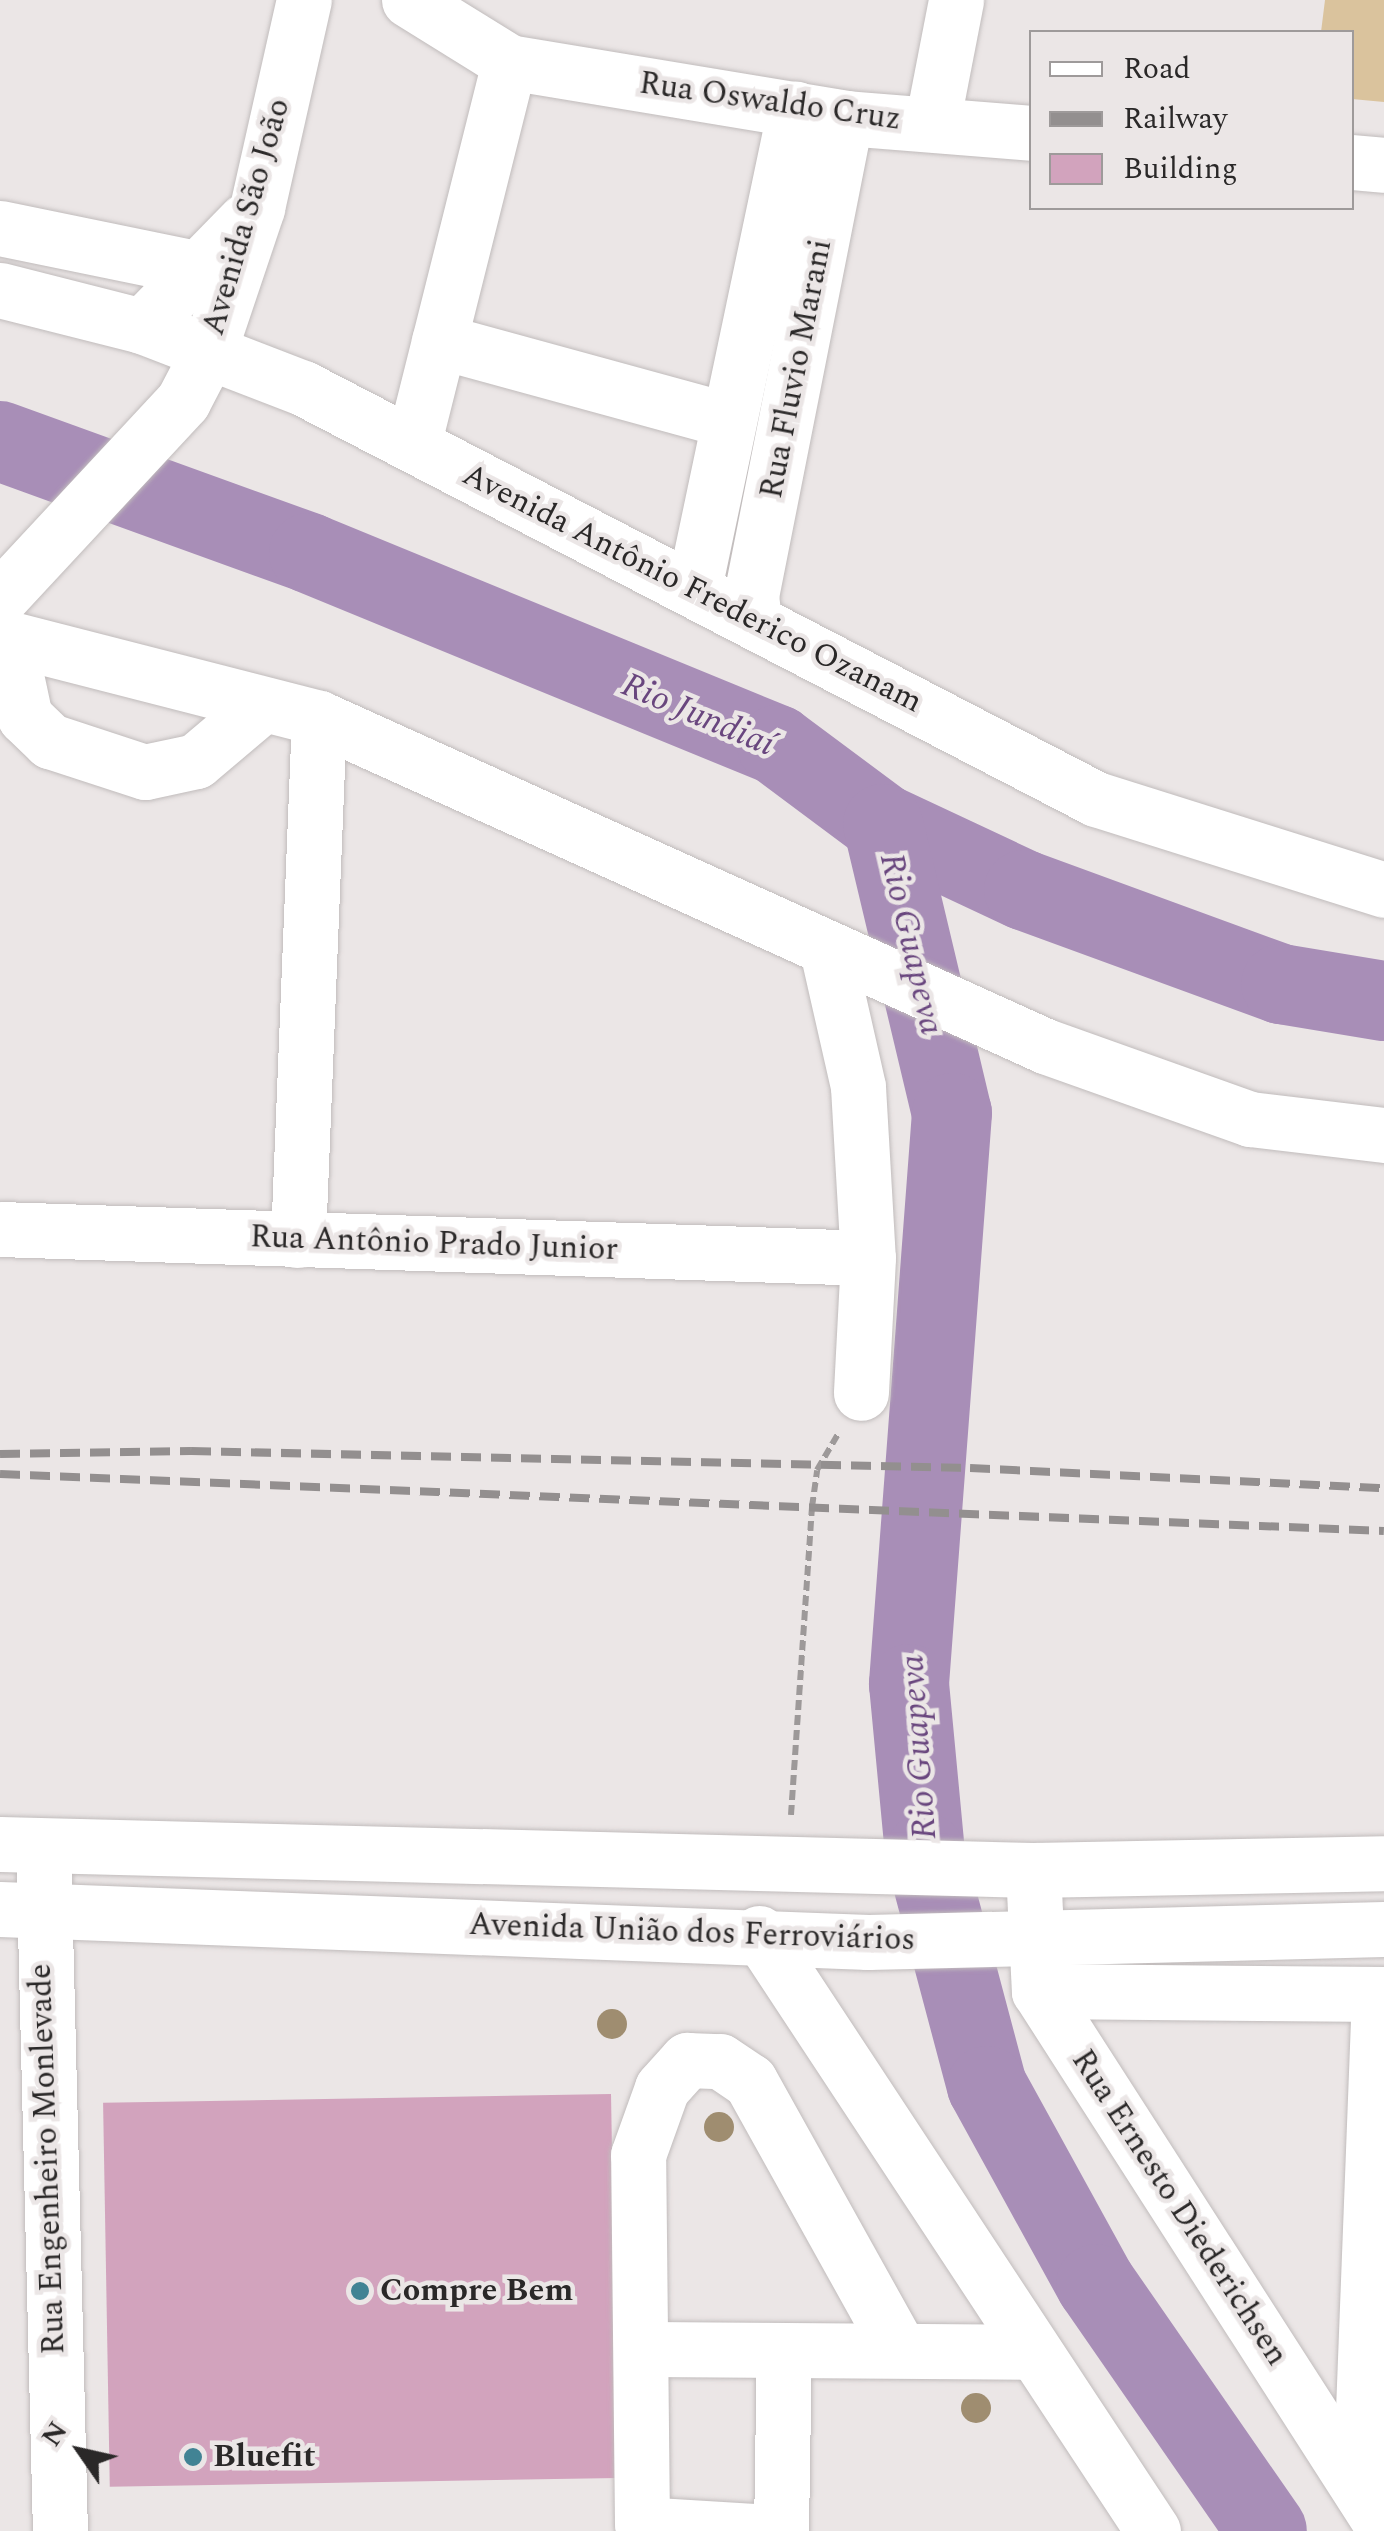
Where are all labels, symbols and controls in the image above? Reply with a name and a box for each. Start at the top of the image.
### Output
legend [1029,30,1354,210]
text: Road [1123,46,1191,92]
street label: Rua Oswaldo Cruz [637,65,903,139]
street label: Avenida São João [195,94,299,340]
text: Railway [1123,96,1228,142]
text: Building [1123,146,1238,192]
street label: Rua Fluvio Marani [753,236,841,502]
street label: Avenida Antônio Frederico Ozanam [456,456,928,722]
water label: Rio Jundiaí [615,664,781,766]
water label: Rio Guapeva [870,849,952,1039]
street label: Rua Antônio Prado Junior [249,1218,619,1270]
water label: Rio Guapeva [892,1653,946,1841]
street label: Avenida União dos Ferroviários [468,1906,916,1960]
street label: Rua Engenheiro Monlevade [22,1963,74,2355]
street label: Rua Ernesto Diederichsen [1062,2043,1296,2373]
place label: Compre Bem [380,2272,573,2310]
marker: Compre Bem [349,2280,371,2302]
north arrow [30,2401,130,2501]
text: N [30,2412,79,2455]
place label: Bluefit [213,2438,316,2476]
marker: Bluefit [182,2446,204,2468]

